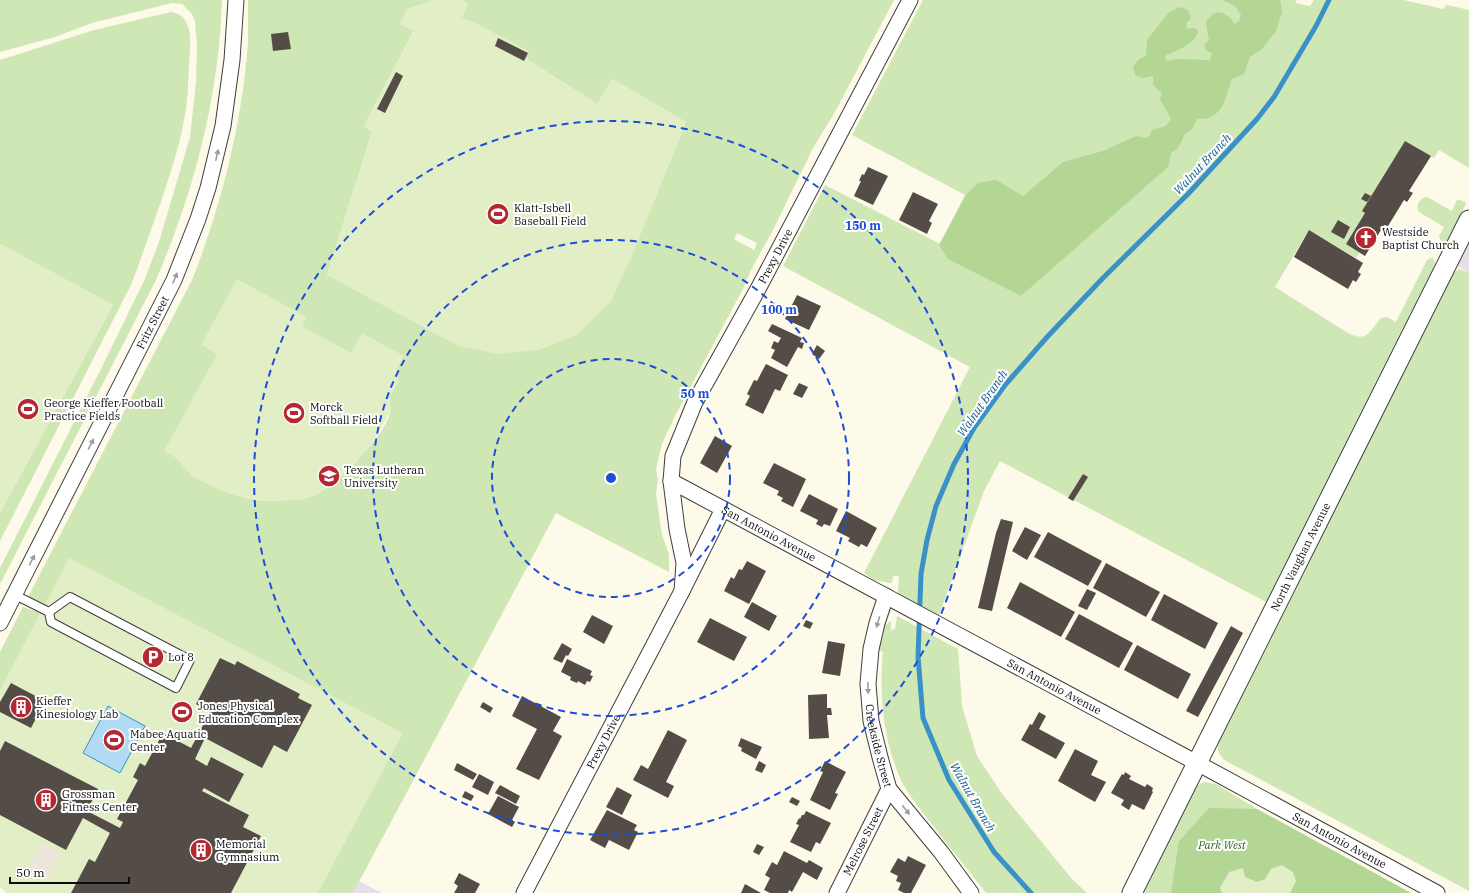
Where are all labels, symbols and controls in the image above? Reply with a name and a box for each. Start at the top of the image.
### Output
water label: Walnut Branch [1170,130,1234,198]
one-way arrow [214,149,220,161]
sports icon: Klatt-Isbell Baseball Field [485,201,511,227]
place label: Klatt-Isbell Baseball Field [514,201,587,228]
text: 150 m [845,218,881,233]
church icon: Westside Baptist Church [1353,225,1379,251]
place label: Westside Baptist Church [1382,225,1460,252]
street label: Prexy Drive [755,226,795,286]
one-way arrow [172,271,178,283]
street label: Fritz Street [133,293,172,351]
text: 100 m [761,302,797,317]
water label: Walnut Branch [953,366,1011,439]
text: 50 m [681,386,710,401]
sports icon: George Kieffer Football Practice Fields [15,396,41,422]
place label: George Kieffer Football Practice Fields [44,396,163,423]
sports icon: Morck Softball Field [281,400,307,426]
place label: Morck Softball Field [310,400,378,427]
one-way arrow [88,438,94,450]
school or university icon: Texas Lutheran University [316,463,342,489]
place label: Texas Lutheran University [344,463,424,490]
centre of rings [604,471,618,485]
street label: North Vaughan Avenue [1267,500,1333,613]
street label: San Antonio Avenue [719,503,818,564]
one-way arrow [29,554,35,566]
one-way arrow [875,617,881,629]
parking icon: Lot 8 [140,644,166,670]
place label: Lot 8 [168,650,194,664]
street label: San Antonio Avenue [1005,656,1104,717]
one-way arrow [865,682,872,694]
building icon: Kieffer Kinesiology Lab [8,694,34,720]
place label: Kieffer Kinesiology Lab [36,694,119,721]
sports icon: Jones Physical Education Complex [169,699,195,725]
place label: Jones Physical Education Complex [198,699,299,726]
street label: Creekside Street [863,704,895,789]
street label: Prexy Drive [583,712,623,771]
sports icon: Mabee Aquatic Center [101,727,127,753]
place label: Mabee Aquatic Center [130,727,207,754]
water label: Walnut Branch [947,759,999,835]
building icon: Grossman Fitness Center [33,787,59,813]
place label: Grossman Fitness Center [62,787,137,814]
street label: Melrose Street [840,804,886,878]
one-way arrow [901,804,910,815]
street label: San Antonio Avenue [1290,809,1389,871]
building icon: Memorial Gymnasium [188,837,214,863]
place label: Memorial Gymnasium [216,837,280,864]
park label: Park West [1197,838,1247,852]
scale bar [10,859,129,885]
text: 50 m [16,865,45,880]

